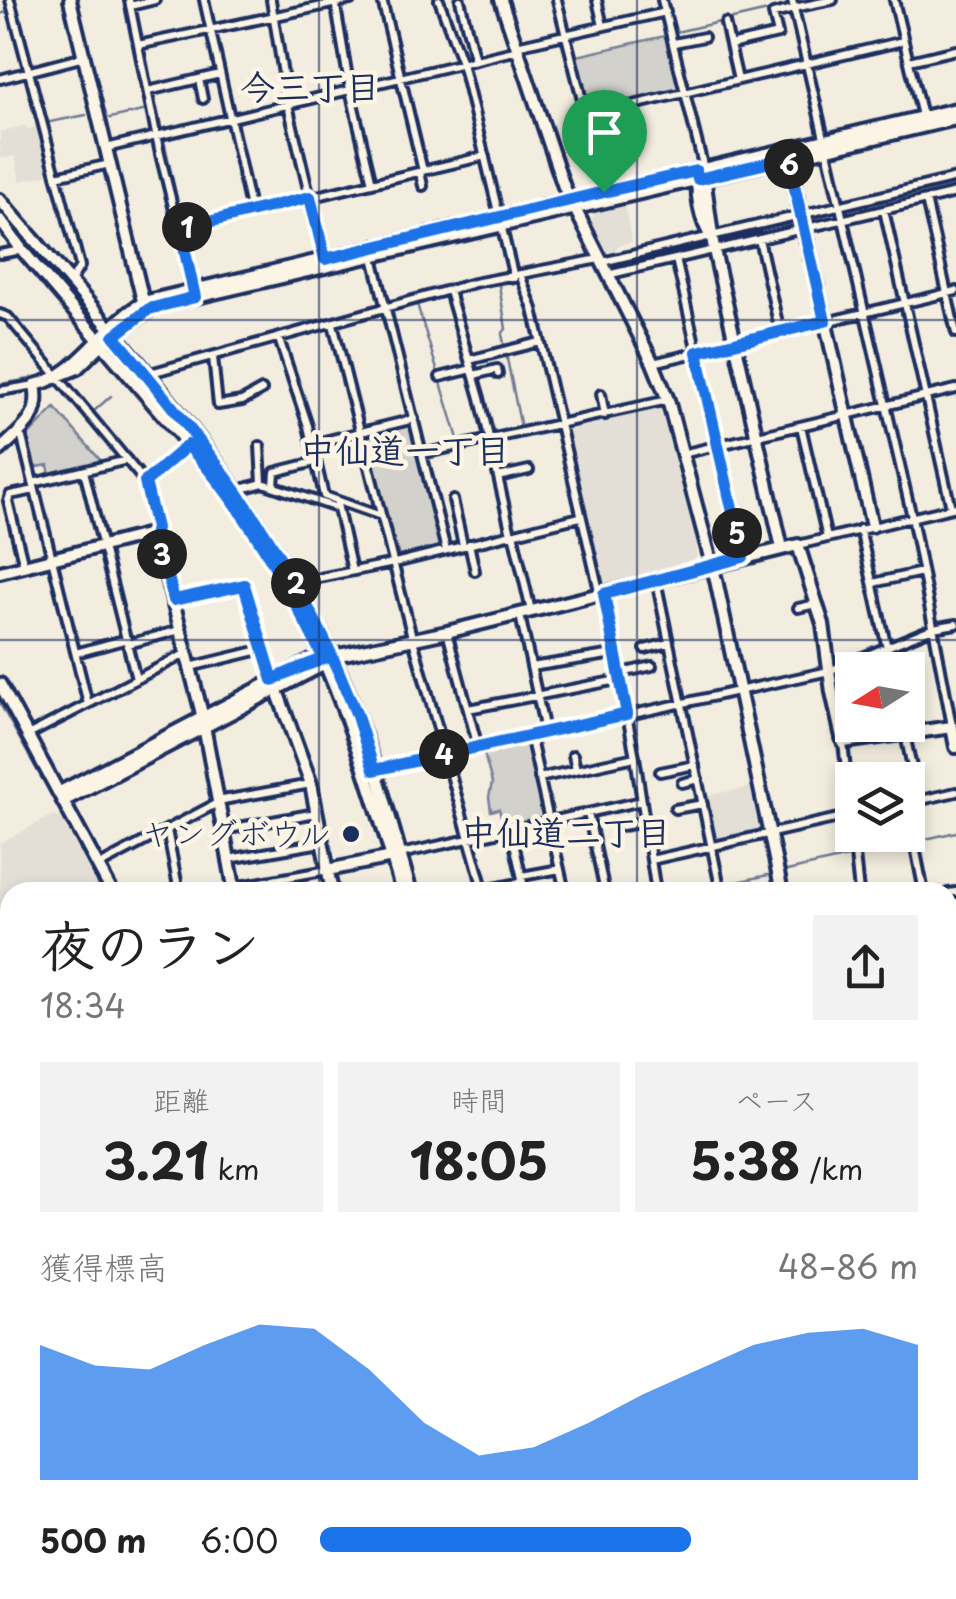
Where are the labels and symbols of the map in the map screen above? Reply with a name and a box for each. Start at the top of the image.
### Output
district label: 今三丁目 [240,59,380,112]
pin [562,90,647,193]
pin: 6 [764,139,814,189]
pin: 1 [162,202,212,252]
district label: 中仙道一丁目 [300,422,510,475]
pin: 5 [712,508,762,558]
pin: 3 [137,529,187,579]
pin: 2 [271,558,321,608]
north arrow [835,652,925,742]
pin: 4 [419,729,469,779]
district label: 中仙道二丁目 [461,804,671,857]
place label: ヤングボウル [142,808,331,856]
marker: ヤングボウル [340,823,362,845]

